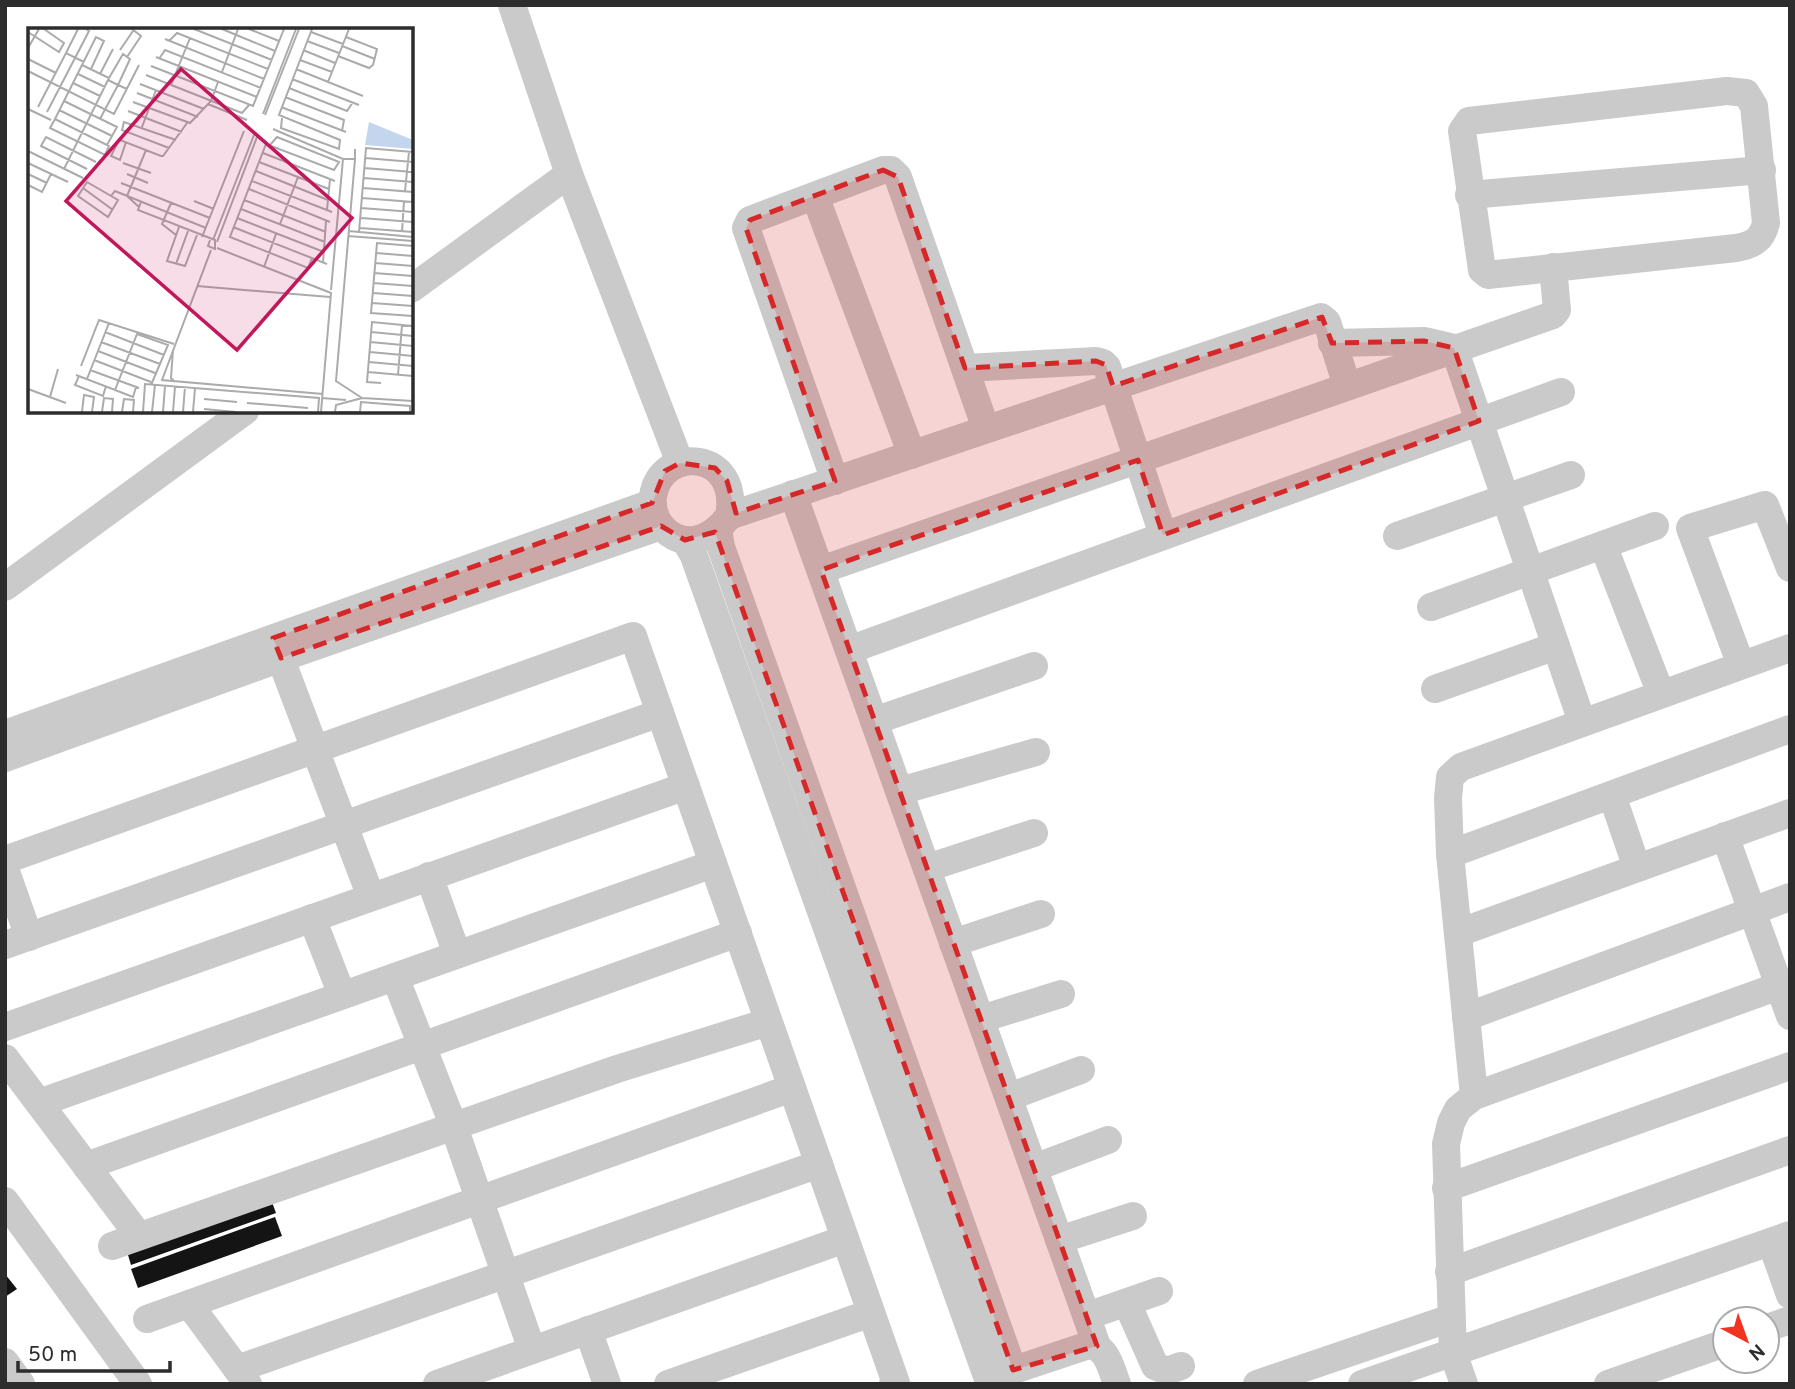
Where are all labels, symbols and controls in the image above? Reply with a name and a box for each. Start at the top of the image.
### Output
inset map [28,28,413,413]
north arrow [1711,1305,1781,1375]
scale bar [18,1330,170,1374]
text: N [1743,1338,1769,1365]
text: 50 m [28,1342,77,1369]

